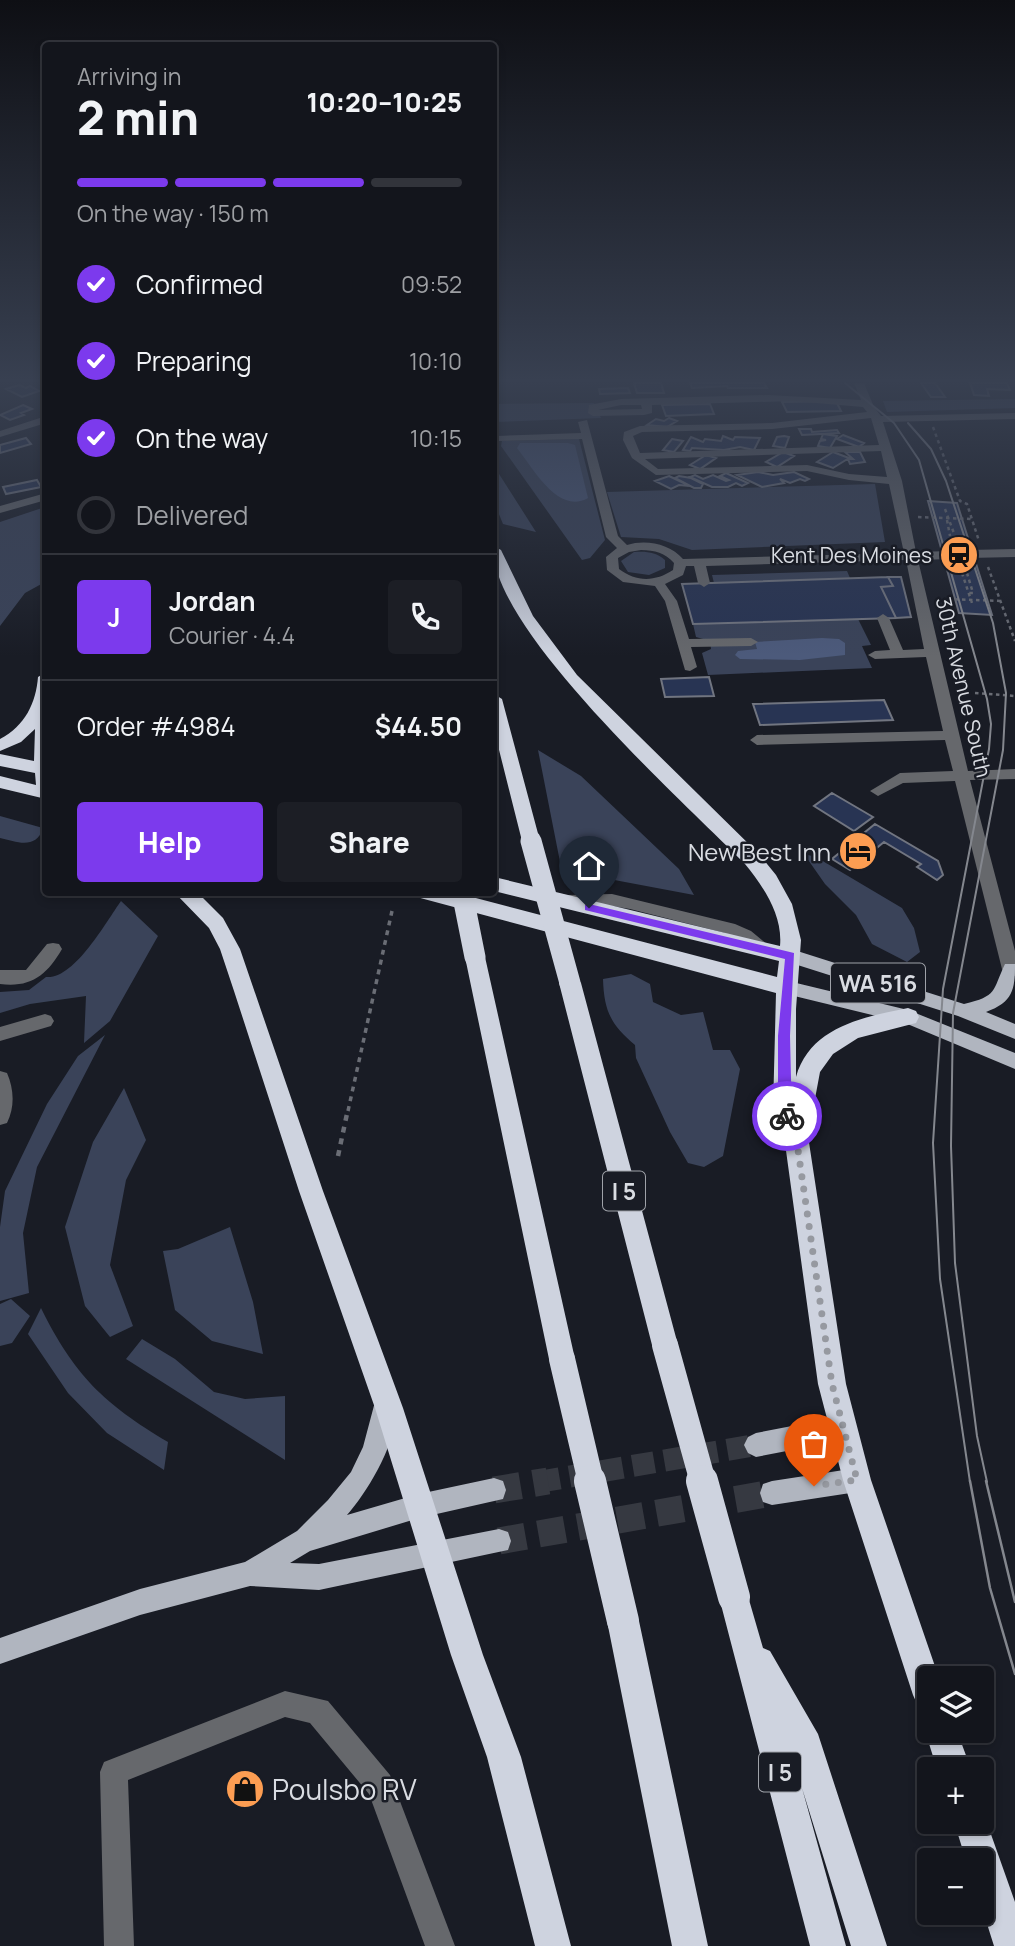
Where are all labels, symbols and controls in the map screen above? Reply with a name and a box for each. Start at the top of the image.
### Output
text: Arriving in [77,60,182,92]
text: 10:20–10:25 [306,84,462,120]
text: 2 min [77,86,199,149]
text: On the way · 150 m [77,197,269,229]
icon: check [77,265,115,303]
text: Confirmed [136,266,263,302]
text: 09:52 [401,268,462,300]
icon: check [77,342,115,380]
text: Preparing [136,343,252,379]
text: 10:10 [409,345,462,377]
icon: check [77,419,115,457]
text: On the way [136,420,268,456]
text: 10:15 [410,422,462,454]
text: Delivered [136,497,248,533]
station icon: Kent Des Moines [938,534,980,576]
place label: Kent Des Moines [771,541,932,569]
button: phone [388,580,462,654]
text: Jordan [169,583,255,619]
street label: 30th Avenue South [930,594,998,780]
text: J [107,599,121,635]
text: Courier · 4.4 [169,619,295,651]
text: Order #4984 [77,708,236,744]
text: $44.50 [375,708,462,744]
button: Help [77,802,263,882]
button: Share [277,802,462,882]
hotel icon: New Best Inn [837,830,879,872]
place label: New Best Inn [688,835,831,868]
pin [559,836,619,908]
icon: home [570,847,608,885]
road number: WA 516 [831,964,925,1002]
courier [752,1081,822,1151]
icon: bike [768,1097,806,1135]
road number: I 5 [603,1172,645,1210]
pin [784,1414,844,1486]
icon: bag [795,1425,833,1463]
map controls [917,1666,994,1925]
button: layers [917,1666,994,1743]
road number: I 5 [759,1752,801,1792]
button: + [917,1757,994,1834]
shop icon: Poulsbo RV [224,1768,266,1810]
place label: Poulsbo RV [272,1770,417,1808]
button: − [917,1848,994,1925]

